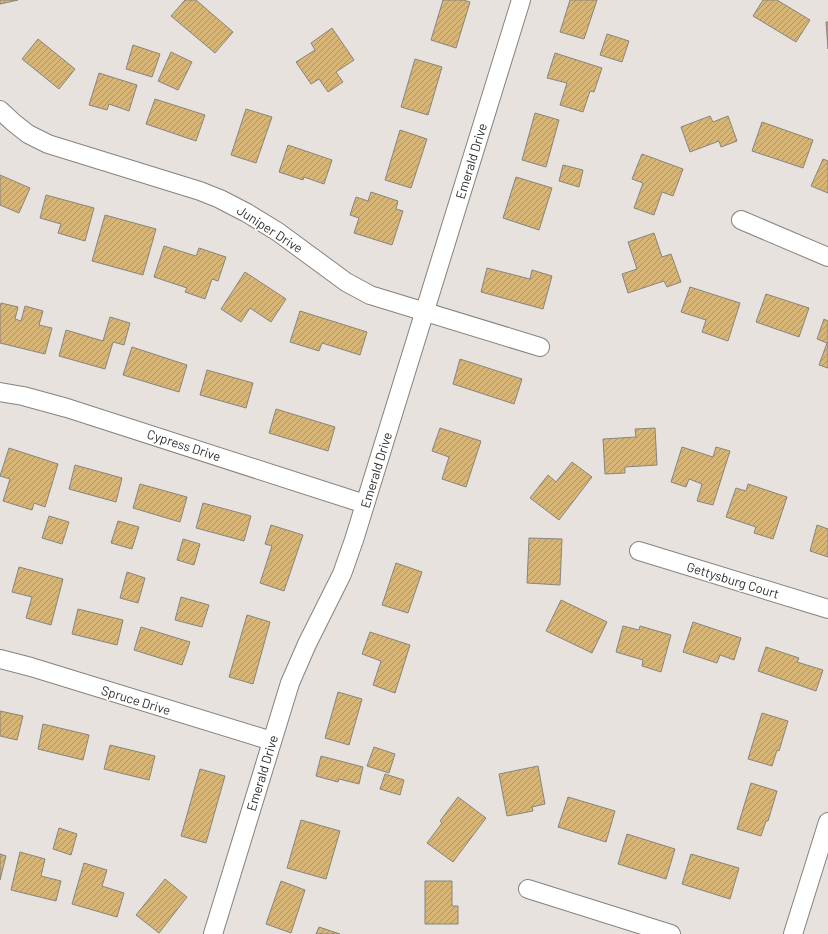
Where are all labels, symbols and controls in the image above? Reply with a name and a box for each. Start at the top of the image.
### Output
street label: Emerald Drive [452,121,490,201]
street label: Juniper Drive [234,202,306,256]
street label: Cypress Drive [145,426,223,464]
street label: Emerald Drive [357,430,395,510]
street label: Gettysburg Court [685,558,781,602]
street label: Spruce Drive [99,682,173,718]
street label: Emerald Drive [243,733,281,813]

